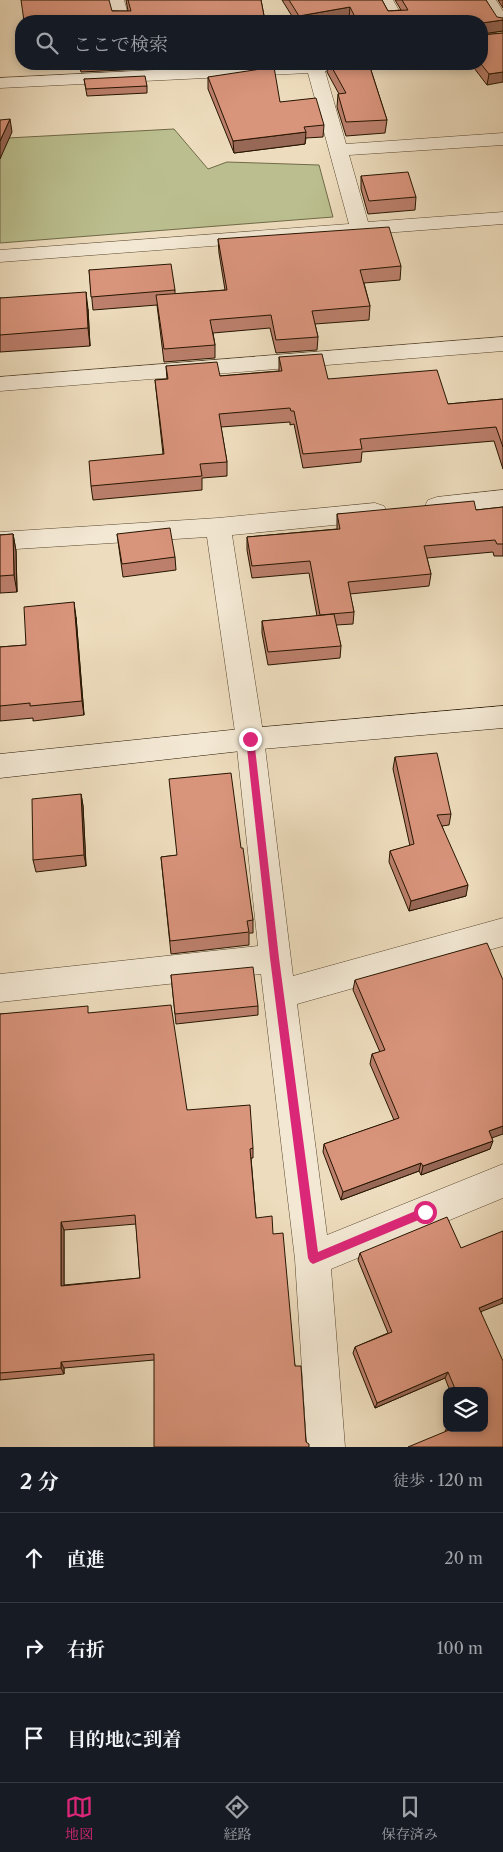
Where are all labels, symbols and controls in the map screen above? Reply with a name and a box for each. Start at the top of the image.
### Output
search box [15,15,488,70]
icon: search [33,29,61,57]
text: ここで検索 [73,33,168,56]
route end [239,728,262,751]
route start [414,1201,437,1224]
map controls [443,1387,488,1432]
button: layers [443,1387,488,1432]
text: 2 分 [20,1469,59,1494]
text: 徒歩 · 120 m [393,1470,483,1490]
icon: ahead [20,1544,48,1572]
text: 直進 [67,1548,105,1571]
text: 20 m [444,1548,483,1568]
icon: right [20,1634,48,1662]
text: 右折 [67,1638,105,1661]
text: 100 m [437,1638,483,1658]
icon: arrive [20,1724,48,1752]
text: 目的地に到着 [67,1728,181,1751]
tab: 地図 [65,1793,93,1843]
tab: 経路 [223,1793,251,1843]
tab: 保存済み [382,1793,438,1843]

